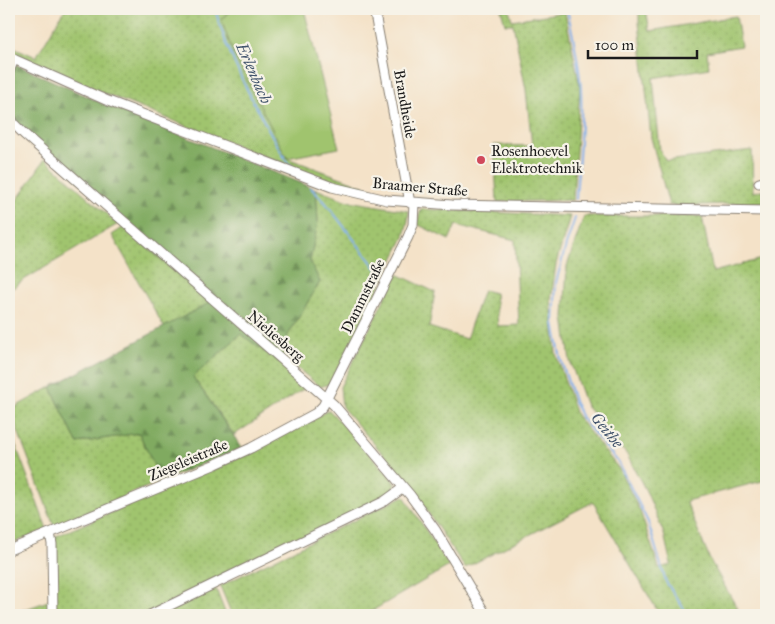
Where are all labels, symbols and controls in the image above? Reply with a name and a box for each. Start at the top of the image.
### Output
scale bar [588,28,696,60]
text: 100 m [595,36,635,54]
water label: Erlenbach [232,39,276,107]
street label: Brandheide [390,68,420,140]
place label: Rosenhoevel Elektrotechnik [491,142,583,177]
marker: Rosenhoevel Elektrotechnik [475,154,487,166]
street label: Braamer Straße [372,174,468,200]
street label: Dammstraße [337,256,389,336]
street label: Nieliesberg [244,307,309,366]
water label: Geithe [587,408,628,453]
street label: Ziegeleistraße [146,435,230,485]

